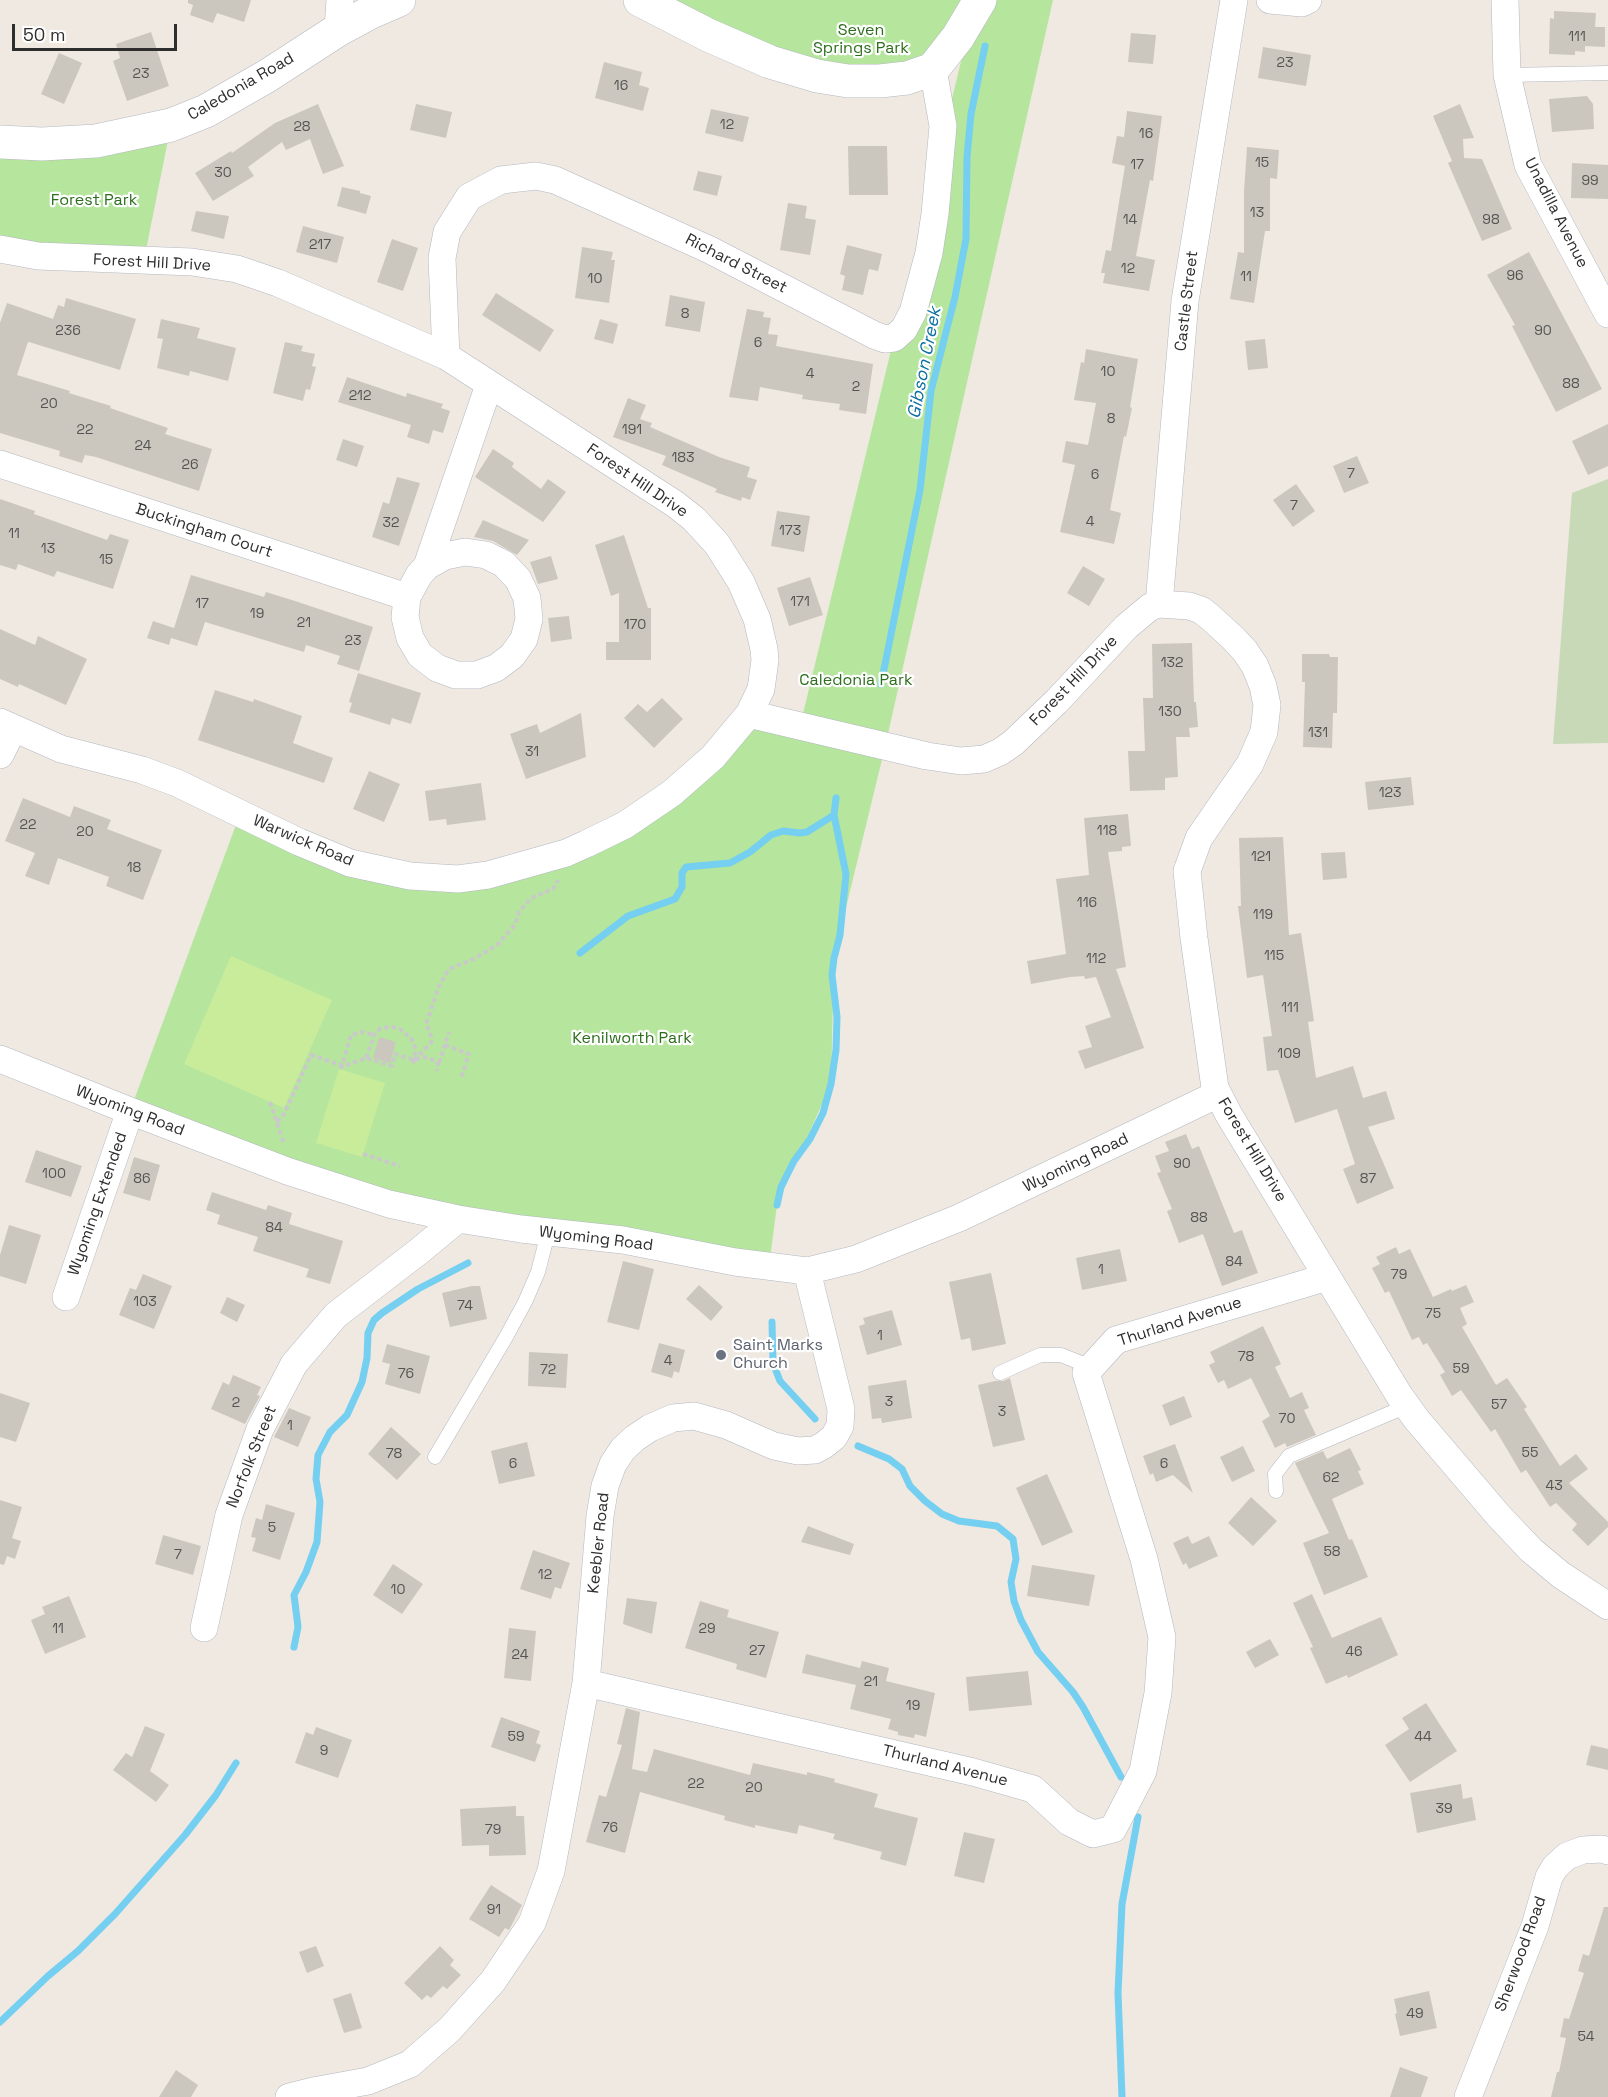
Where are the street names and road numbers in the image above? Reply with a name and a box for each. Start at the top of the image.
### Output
street label: Caledonia Road [185,49,297,125]
street label: Unadilla Avenue [1520,155,1592,271]
street label: Richard Street [682,230,790,298]
street label: Castle Street [1171,249,1203,353]
street label: Forest Hill Drive [93,250,211,276]
street label: Forest Hill Drive [583,440,691,522]
street label: Buckingham Court [133,500,275,562]
street label: Forest Hill Drive [1026,632,1122,730]
street label: Warwick Road [250,811,356,871]
street label: Wyoming Road [73,1081,187,1141]
street label: Forest Hill Drive [1213,1094,1291,1206]
street label: Wyoming Road [1020,1129,1132,1197]
street label: Wyoming Extended [64,1130,132,1278]
street label: Wyoming Road [538,1222,654,1256]
street label: Thurland Avenue [1116,1293,1244,1351]
street label: Norfolk Street [223,1403,281,1511]
street label: Keebler Road [584,1492,614,1594]
street label: Thurland Avenue [880,1741,1010,1791]
street label: Sherwood Road [1491,1894,1551,2014]

